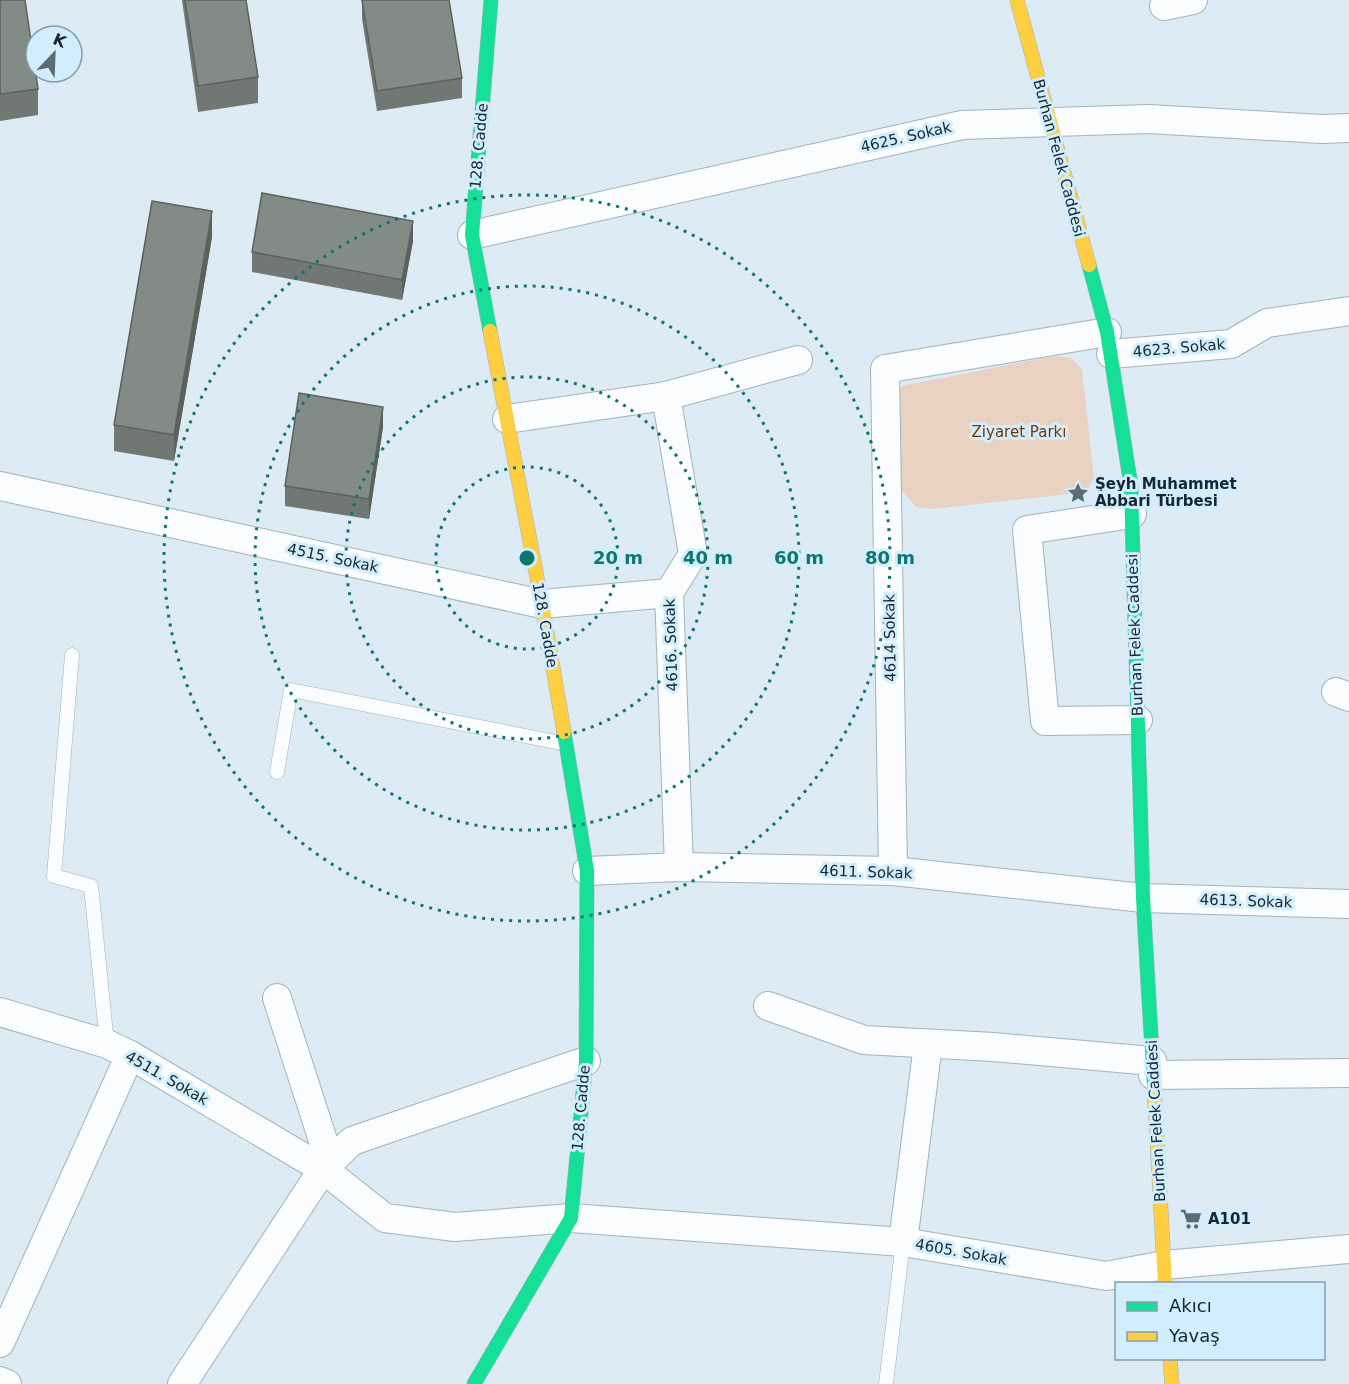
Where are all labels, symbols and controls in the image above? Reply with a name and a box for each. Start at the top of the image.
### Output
north arrow [24,24,84,84]
text: K [50,29,70,52]
street label: Burhan Felek Caddesi [1029,77,1089,239]
street label: 128. Cadde [466,102,492,190]
street label: 4625. Sokak [859,118,953,156]
street label: 4623. Sokak [1132,335,1226,361]
park label: Ziyaret Parkı [972,423,1066,441]
place label: Şeyh Muhammet Abbari Türbesi [1095,475,1237,510]
place icon: Şeyh Muhammet Abbari Türbesi [1066,481,1090,505]
street label: 4515. Sokak [286,540,381,577]
text: 20 m [593,547,643,568]
text: 40 m [683,547,733,568]
text: 60 m [774,547,824,568]
text: 80 m [865,547,915,568]
centre of rings [517,548,537,568]
street label: Burhan Felek Caddesi [1123,553,1147,717]
street label: 128. Cadde [529,581,561,669]
street label: 4614 Sokak [880,594,900,682]
street label: 4616. Sokak [660,598,682,692]
street label: 4611. Sokak [819,861,913,883]
street label: 4613. Sokak [1199,890,1293,912]
street label: Burhan Felek Caddesi [1143,1039,1169,1203]
street label: 4511. Sokak [122,1047,212,1109]
street label: 128. Cadde [568,1064,594,1152]
supermarket icon: A101 [1179,1207,1203,1231]
place label: A101 [1208,1210,1251,1228]
street label: 4605. Sokak [914,1235,1009,1269]
legend [1115,1282,1325,1360]
text: Akıcı [1169,1295,1212,1316]
text: Yavaş [1168,1325,1220,1346]

